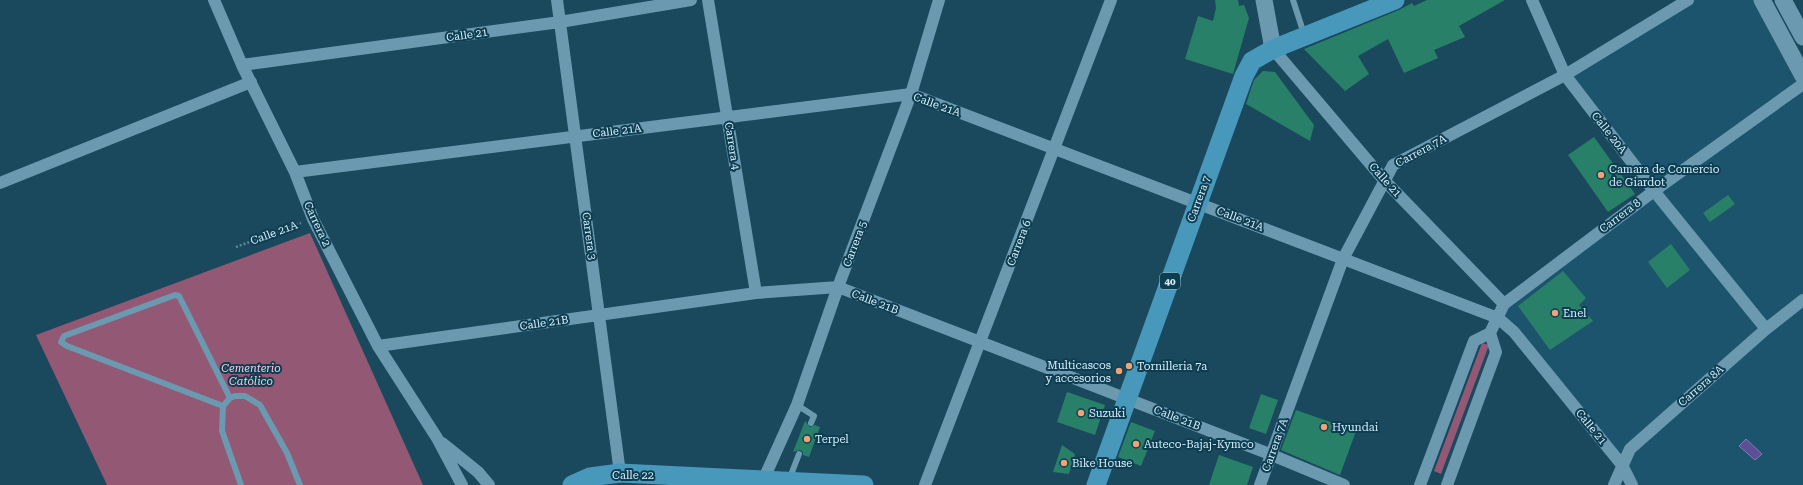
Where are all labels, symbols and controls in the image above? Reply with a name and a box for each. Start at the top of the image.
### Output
street label: Calle 21 [445,26,489,44]
street label: Calle 21A [912,90,963,120]
street label: Calle 20A [1589,110,1630,157]
street label: Calle 21A [592,121,643,140]
street label: Carrera 4 [722,121,742,172]
street label: Carrera 7A [1393,132,1449,170]
street label: Calle 21 [1366,160,1404,200]
place label: Camara de Comercio de Giardot [1609,163,1720,189]
marker: Camara de Comercio de Giardot [1596,170,1606,180]
street label: Carrera 7 [1185,174,1213,224]
street label: Carrera 8 [1597,196,1643,236]
street label: Carrera 2 [301,199,333,249]
street label: Calle 21A [1215,204,1266,234]
street label: Carrera 3 [579,211,599,261]
street label: Calle 21A [249,218,300,248]
street label: Carrera 6 [1004,218,1034,268]
street label: Carrera 5 [840,219,870,269]
road number: 40 [1160,273,1180,289]
street label: Calle 21B [850,287,900,317]
place label: Enel [1563,307,1587,320]
marker: Enel [1550,308,1560,318]
street label: Calle 21B [519,313,569,333]
place label: Multicascos y accesorios [1046,359,1111,385]
place label: Tornilleria 7a [1137,360,1207,373]
marker: Tornilleria 7a [1124,361,1134,371]
park label: Cementerio Católico [221,362,281,388]
street label: Carrera 8A [1676,363,1727,409]
marker: Multicascos y accesorios [1114,366,1124,376]
street label: Calle 21B [1152,403,1202,433]
place label: Suzuki [1089,407,1126,420]
street label: Calle 21 [1573,407,1609,447]
marker: Suzuki [1076,408,1086,418]
street label: Carrera 7A [1259,416,1291,473]
place label: Hyundai [1332,421,1379,434]
marker: Hyundai [1319,422,1329,432]
place label: Terpel [815,433,849,446]
marker: Terpel [802,434,812,444]
place label: Auteco-Bajaj-Kymco [1144,438,1254,451]
marker: Auteco-Bajaj-Kymco [1131,439,1141,449]
place label: Bike House [1072,457,1132,470]
marker: Bike House [1059,458,1069,468]
street label: Calle 22 [612,469,654,482]

